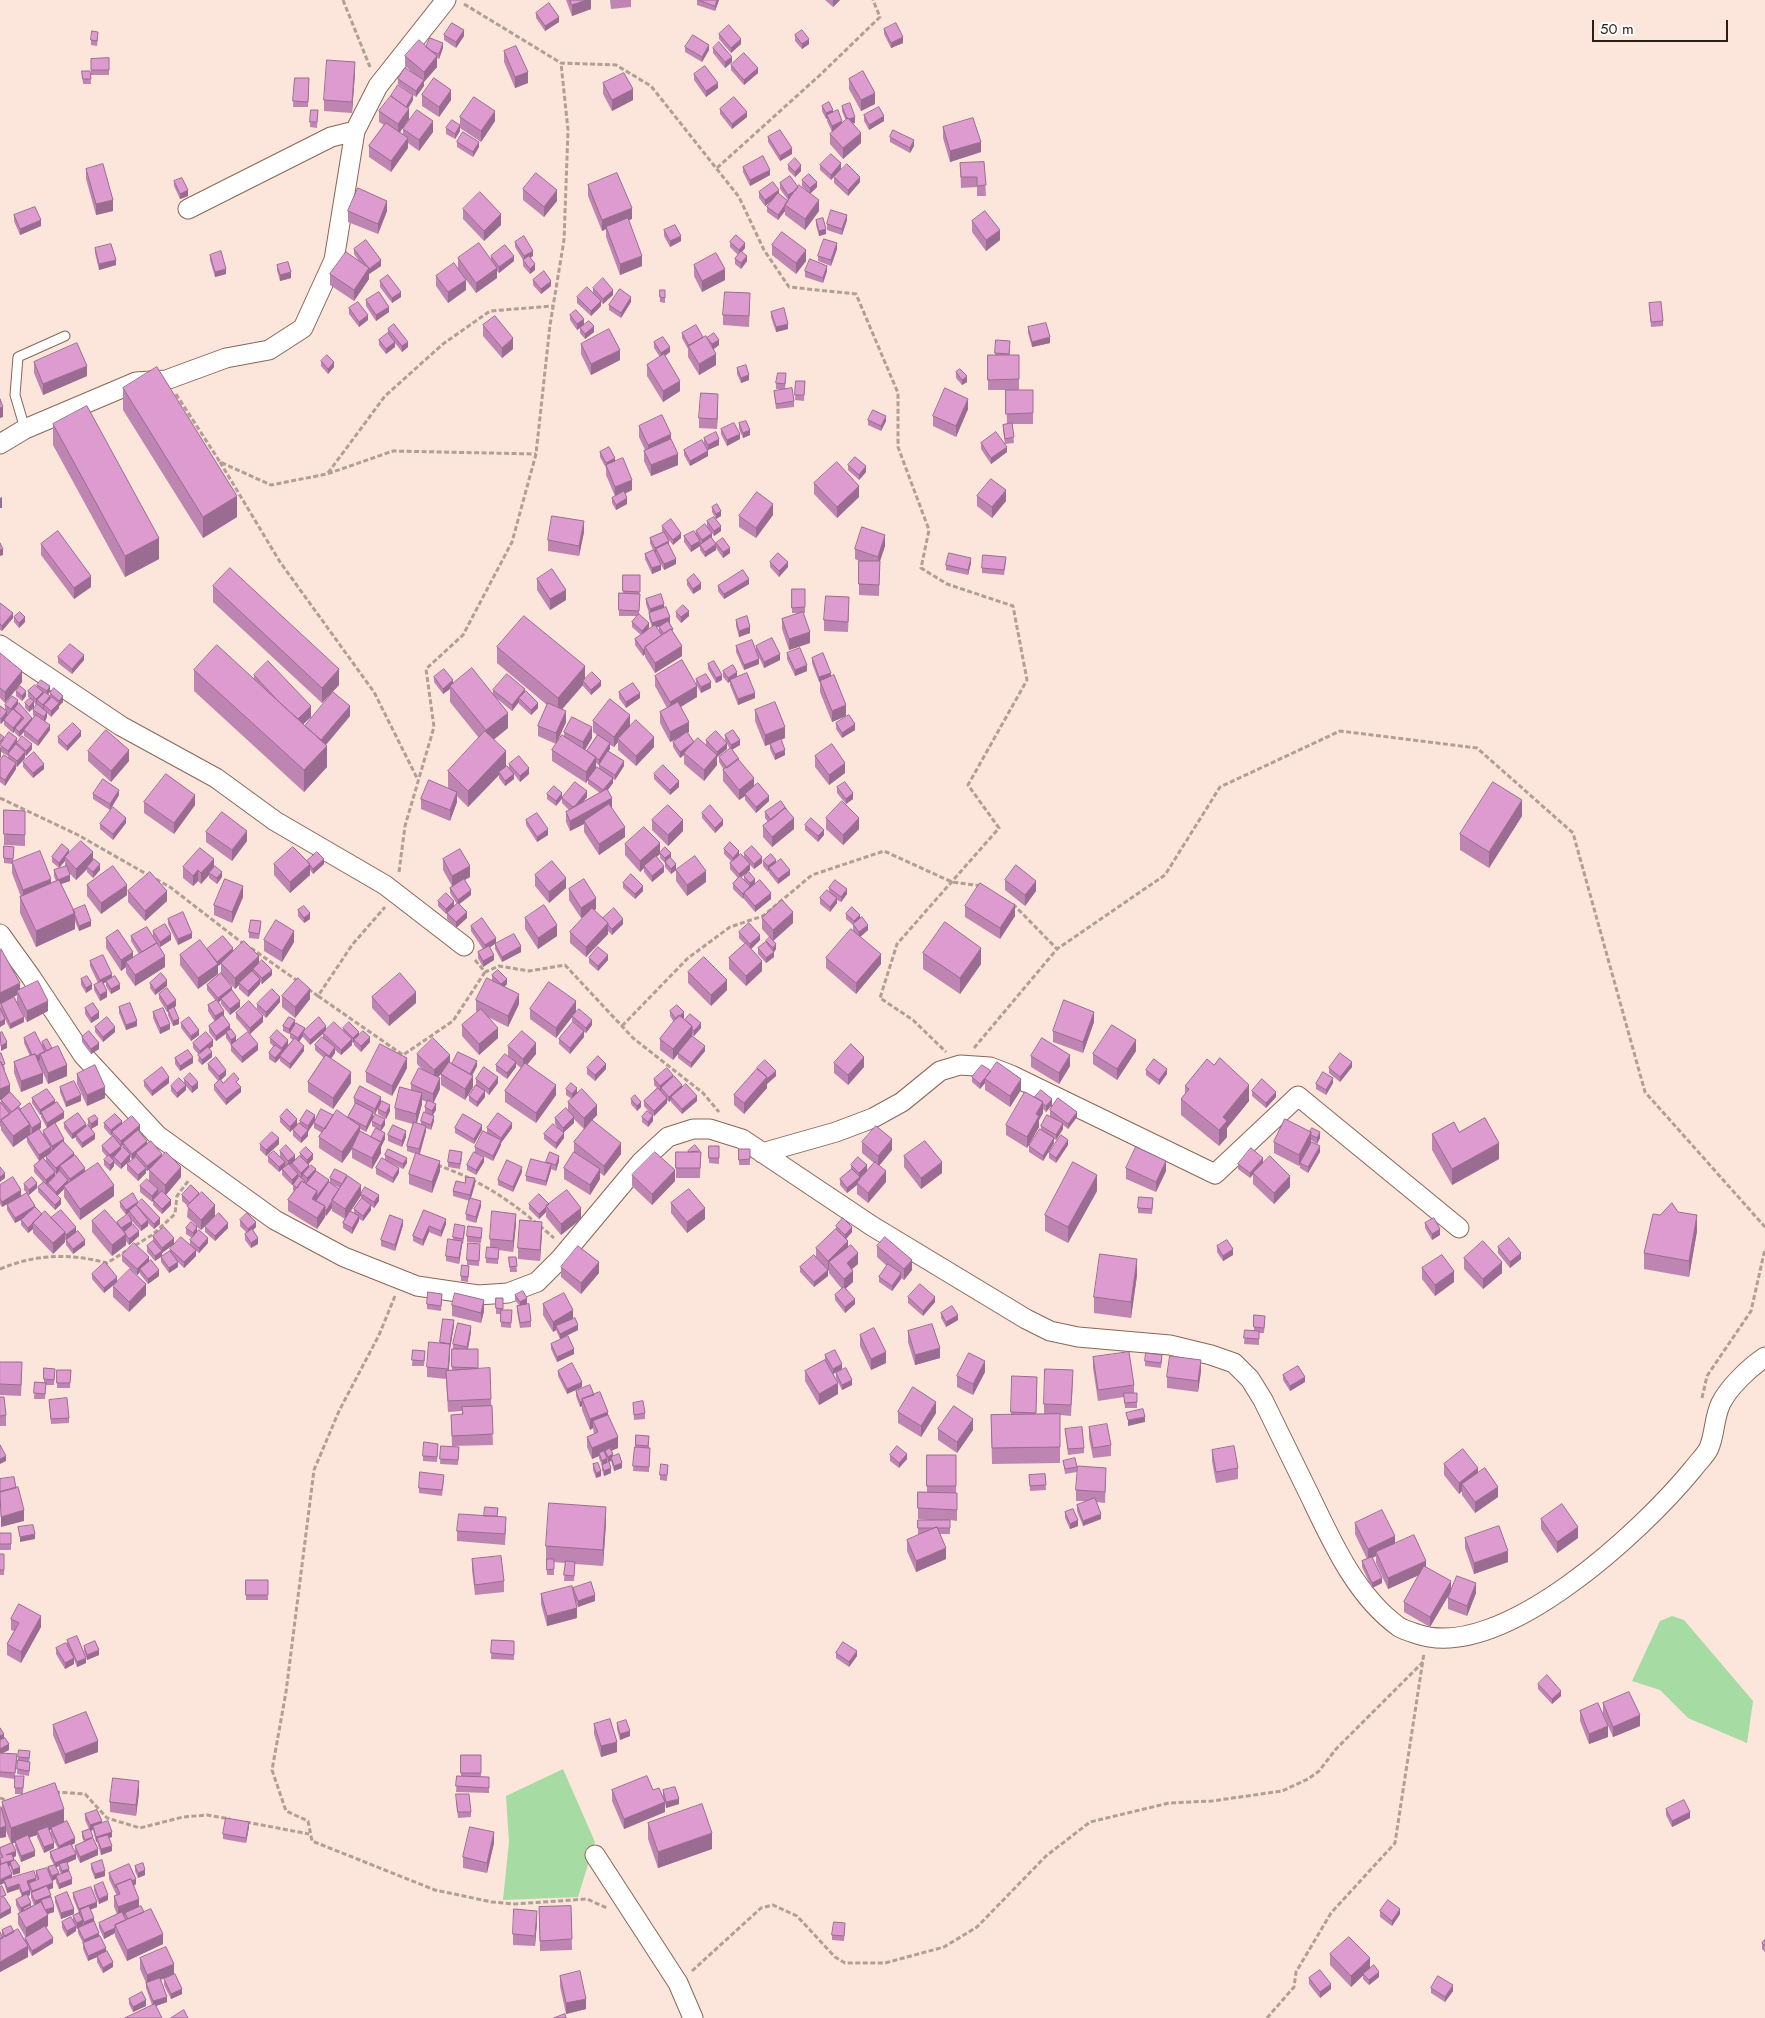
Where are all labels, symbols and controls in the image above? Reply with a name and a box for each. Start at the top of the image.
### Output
scale bar [1595,10,1731,42]
text: 50 m [1600,18,1634,40]

